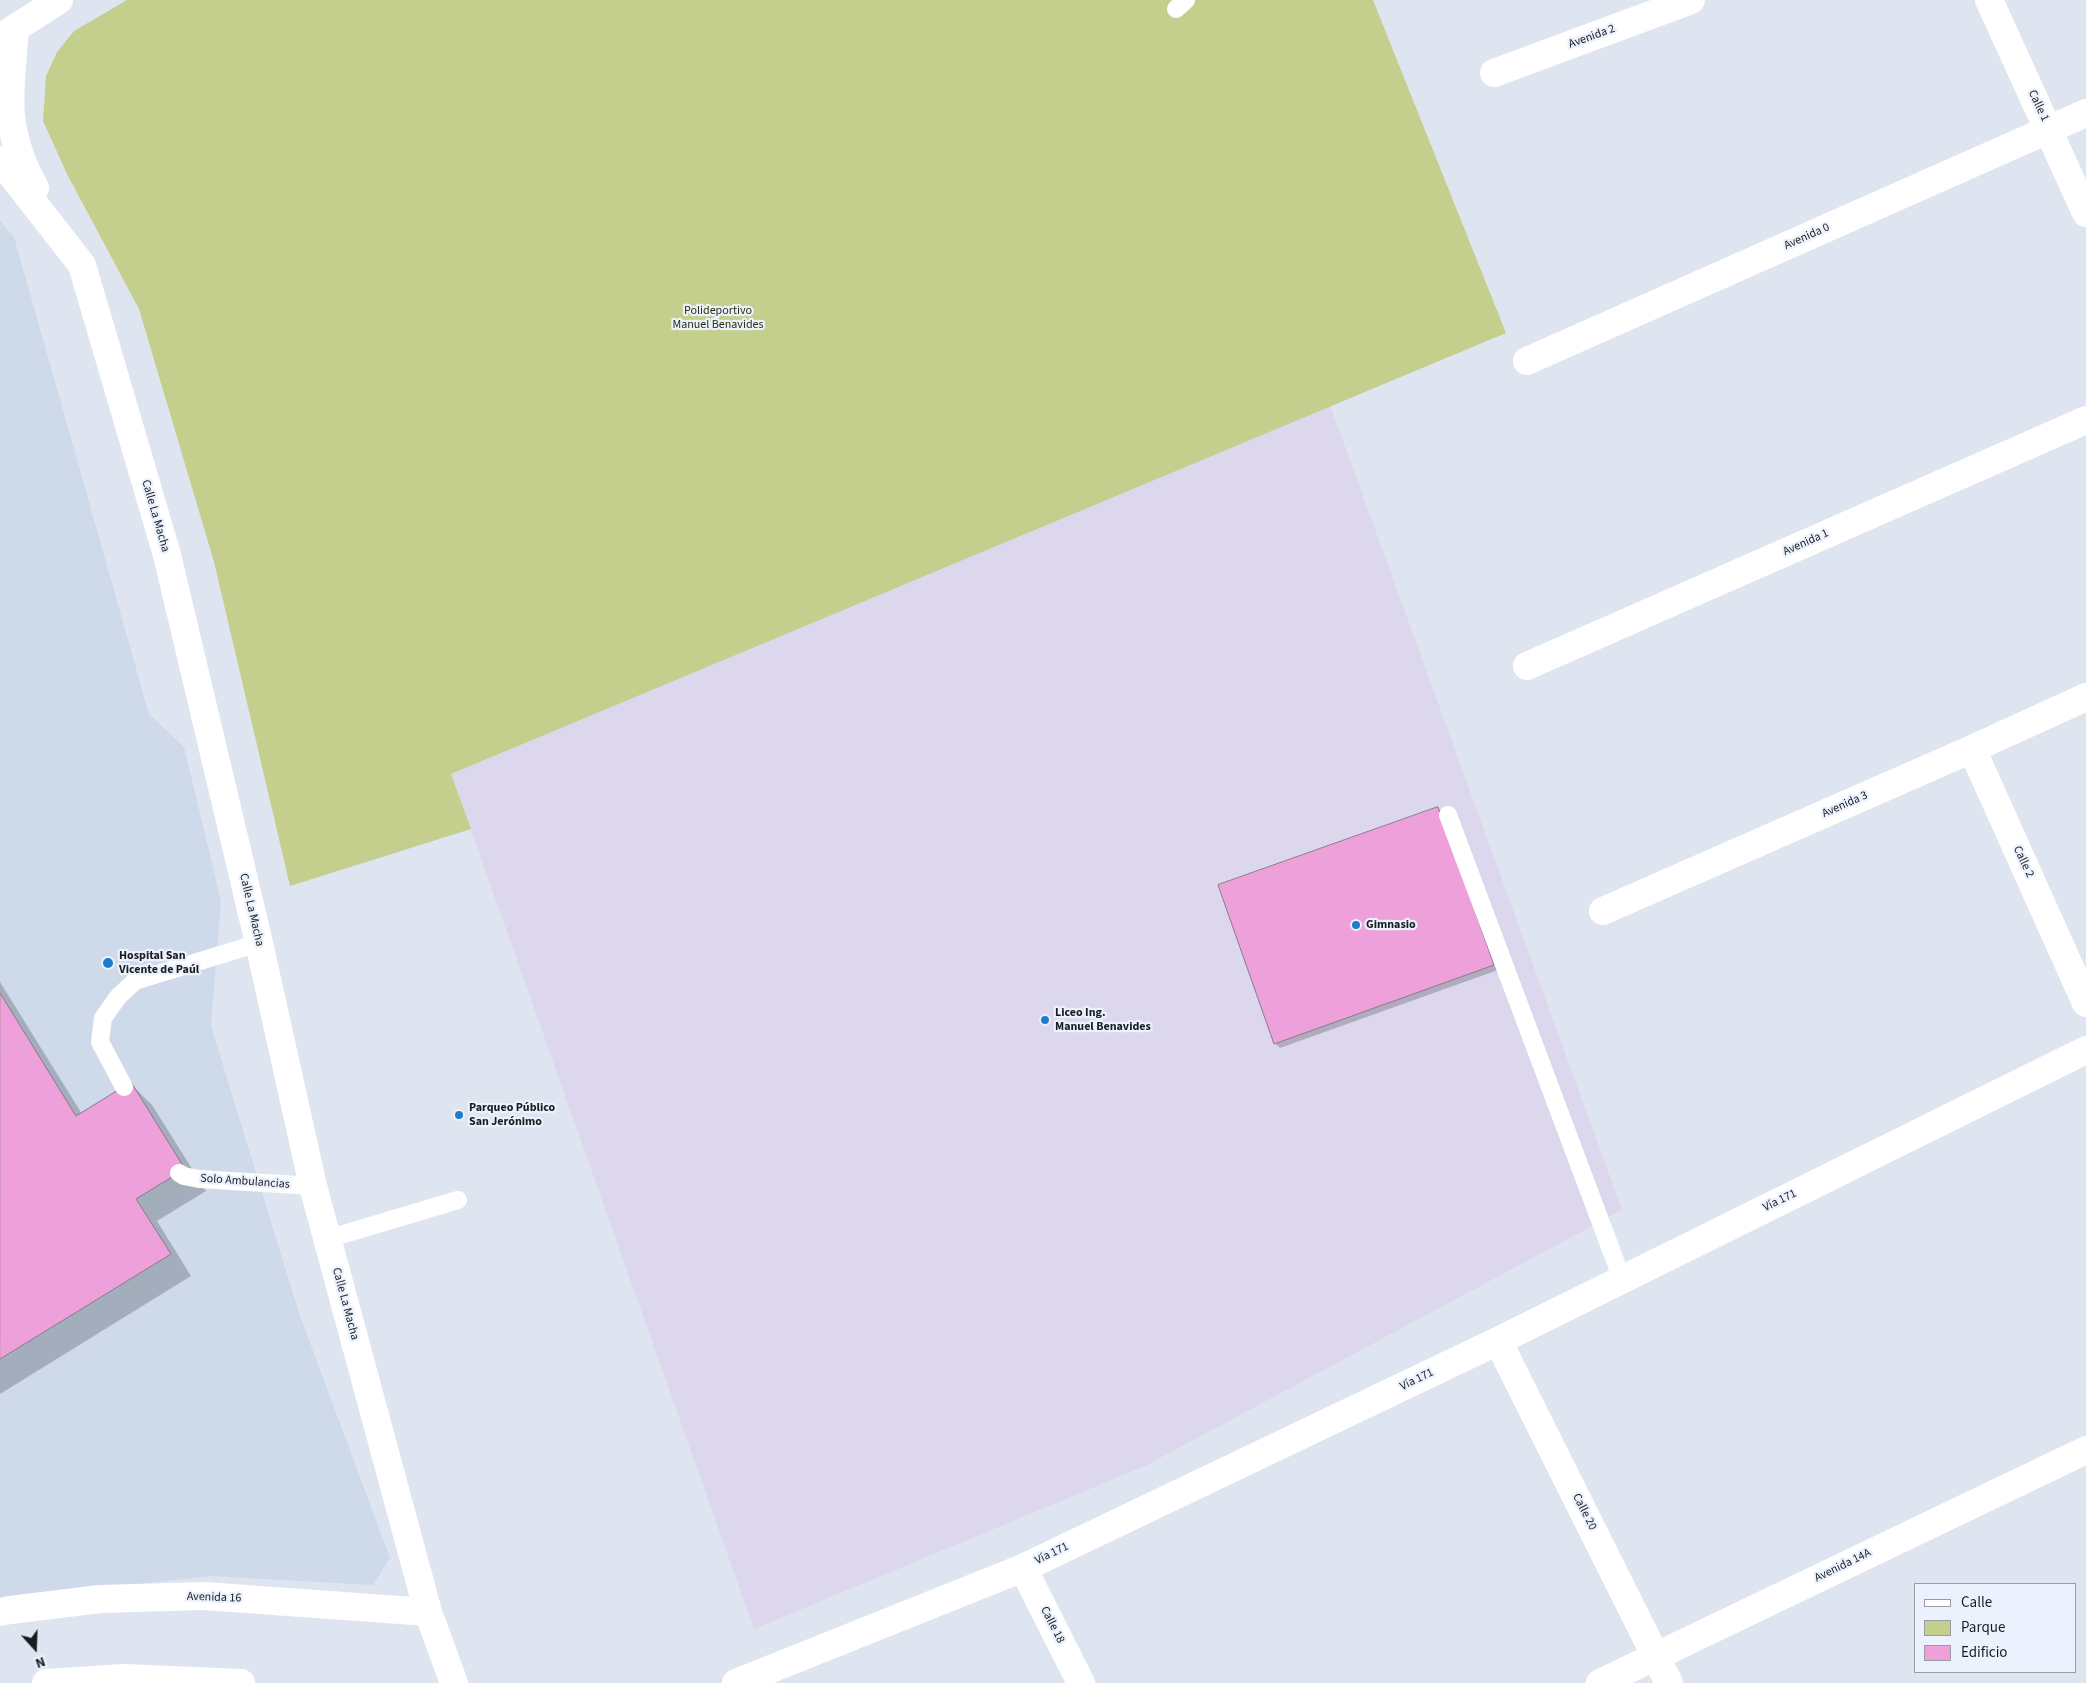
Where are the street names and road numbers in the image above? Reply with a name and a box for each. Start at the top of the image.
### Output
street label: Avenida 2 [1567,22,1617,52]
street label: Calle 1 [2024,88,2052,124]
street label: Avenida 0 [1782,221,1832,253]
street label: Calle La Macha [138,478,172,554]
street label: Avenida 1 [1781,527,1831,559]
street label: Avenida 3 [1820,789,1870,821]
street label: Calle 2 [2009,844,2037,880]
street label: Calle La Macha [236,872,266,948]
street label: Solo Ambulancias [200,1172,290,1192]
street label: Vía 171 [1761,1187,1799,1215]
street label: Calle La Macha [328,1266,362,1342]
street label: Vía 171 [1398,1366,1436,1394]
street label: Calle 20 [1569,1491,1599,1533]
street label: Vía 171 [1033,1540,1071,1568]
street label: Avenida 14A [1812,1546,1874,1586]
street label: Avenida 16 [187,1590,241,1606]
street label: Calle 18 [1037,1604,1067,1646]

